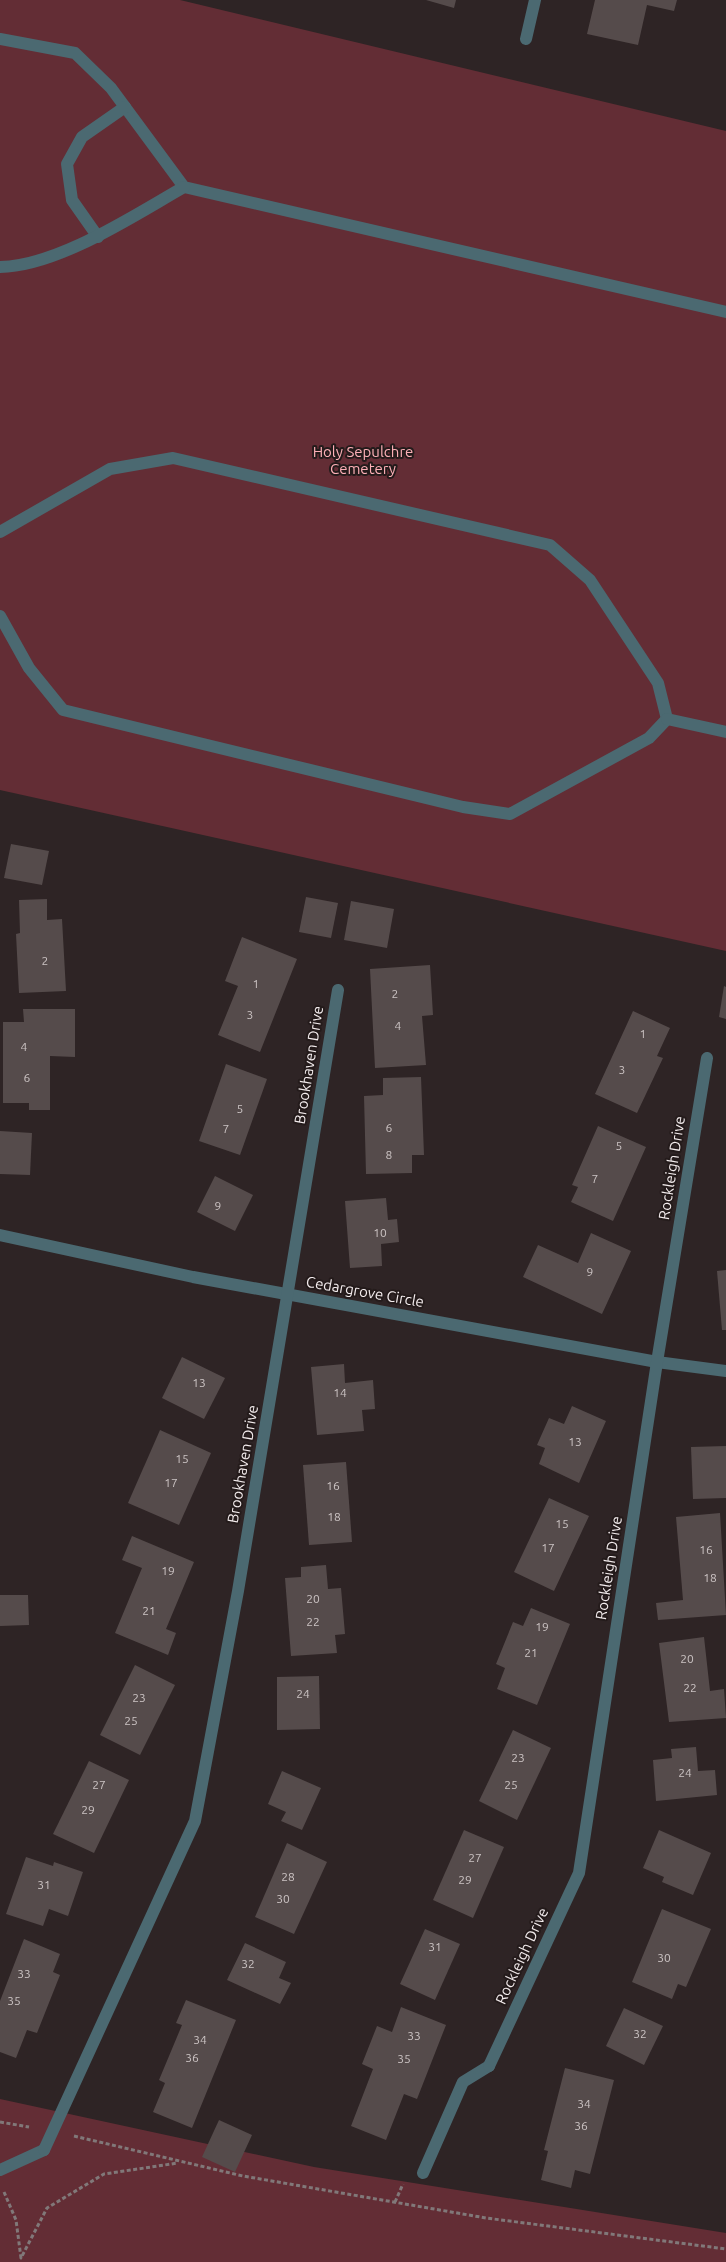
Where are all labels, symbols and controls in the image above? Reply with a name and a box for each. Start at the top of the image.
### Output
park label: Holy Sepulchre Cemetery [313,443,413,477]
house number: 2 [42,954,48,967]
house number: 1 [253,977,259,990]
house number: 2 [392,987,398,1000]
street label: Brookhaven Drive [291,1005,326,1125]
house number: 3 [247,1008,253,1021]
house number: 4 [395,1019,402,1032]
house number: 1 [640,1027,646,1040]
house number: 4 [21,1040,28,1053]
house number: 3 [619,1063,625,1076]
house number: 6 [24,1071,31,1084]
house number: 5 [237,1102,243,1115]
street label: Rockleigh Drive [655,1115,688,1221]
house number: 6 [386,1121,393,1134]
house number: 7 [223,1122,229,1135]
house number: 5 [616,1139,622,1152]
house number: 8 [386,1148,393,1161]
house number: 7 [592,1172,598,1185]
house number: 9 [215,1199,221,1212]
house number: 10 [373,1226,387,1239]
house number: 9 [587,1265,593,1278]
street label: Cedargrove Circle [305,1273,425,1310]
house number: 13 [192,1376,206,1389]
house number: 14 [333,1386,347,1399]
street label: Brookhaven Drive [224,1404,261,1524]
house number: 13 [568,1435,582,1448]
house number: 15 [175,1452,189,1465]
house number: 17 [164,1476,178,1489]
house number: 16 [326,1479,340,1492]
house number: 18 [327,1510,341,1523]
street label: Rockleigh Drive [592,1515,625,1621]
house number: 15 [555,1517,569,1530]
house number: 17 [541,1541,555,1554]
house number: 16 [699,1543,713,1556]
house number: 19 [161,1564,175,1577]
house number: 18 [703,1571,717,1584]
house number: 20 [306,1592,320,1605]
house number: 21 [142,1604,156,1617]
house number: 22 [306,1615,320,1628]
house number: 19 [535,1620,549,1633]
house number: 21 [524,1646,538,1659]
house number: 20 [680,1652,694,1665]
house number: 22 [683,1681,697,1694]
house number: 24 [296,1687,310,1700]
house number: 23 [132,1691,146,1704]
house number: 25 [124,1714,138,1727]
house number: 23 [511,1751,525,1764]
house number: 24 [678,1766,692,1779]
house number: 27 [92,1778,106,1791]
house number: 25 [504,1778,518,1791]
house number: 29 [81,1803,95,1816]
house number: 27 [468,1851,482,1864]
house number: 28 [281,1870,295,1883]
house number: 29 [458,1873,472,1886]
house number: 31 [37,1878,51,1891]
house number: 30 [276,1892,290,1905]
street label: Rockleigh Drive [492,1905,551,2007]
house number: 31 [428,1940,442,1953]
house number: 30 [657,1951,671,1964]
house number: 32 [241,1957,255,1970]
house number: 33 [17,1967,31,1980]
house number: 35 [7,1994,21,2007]
house number: 32 [633,2027,647,2040]
house number: 33 [407,2029,421,2042]
house number: 34 [193,2033,207,2046]
house number: 36 [185,2051,199,2064]
house number: 35 [397,2052,411,2065]
house number: 34 [577,2097,591,2110]
house number: 36 [574,2119,588,2132]

